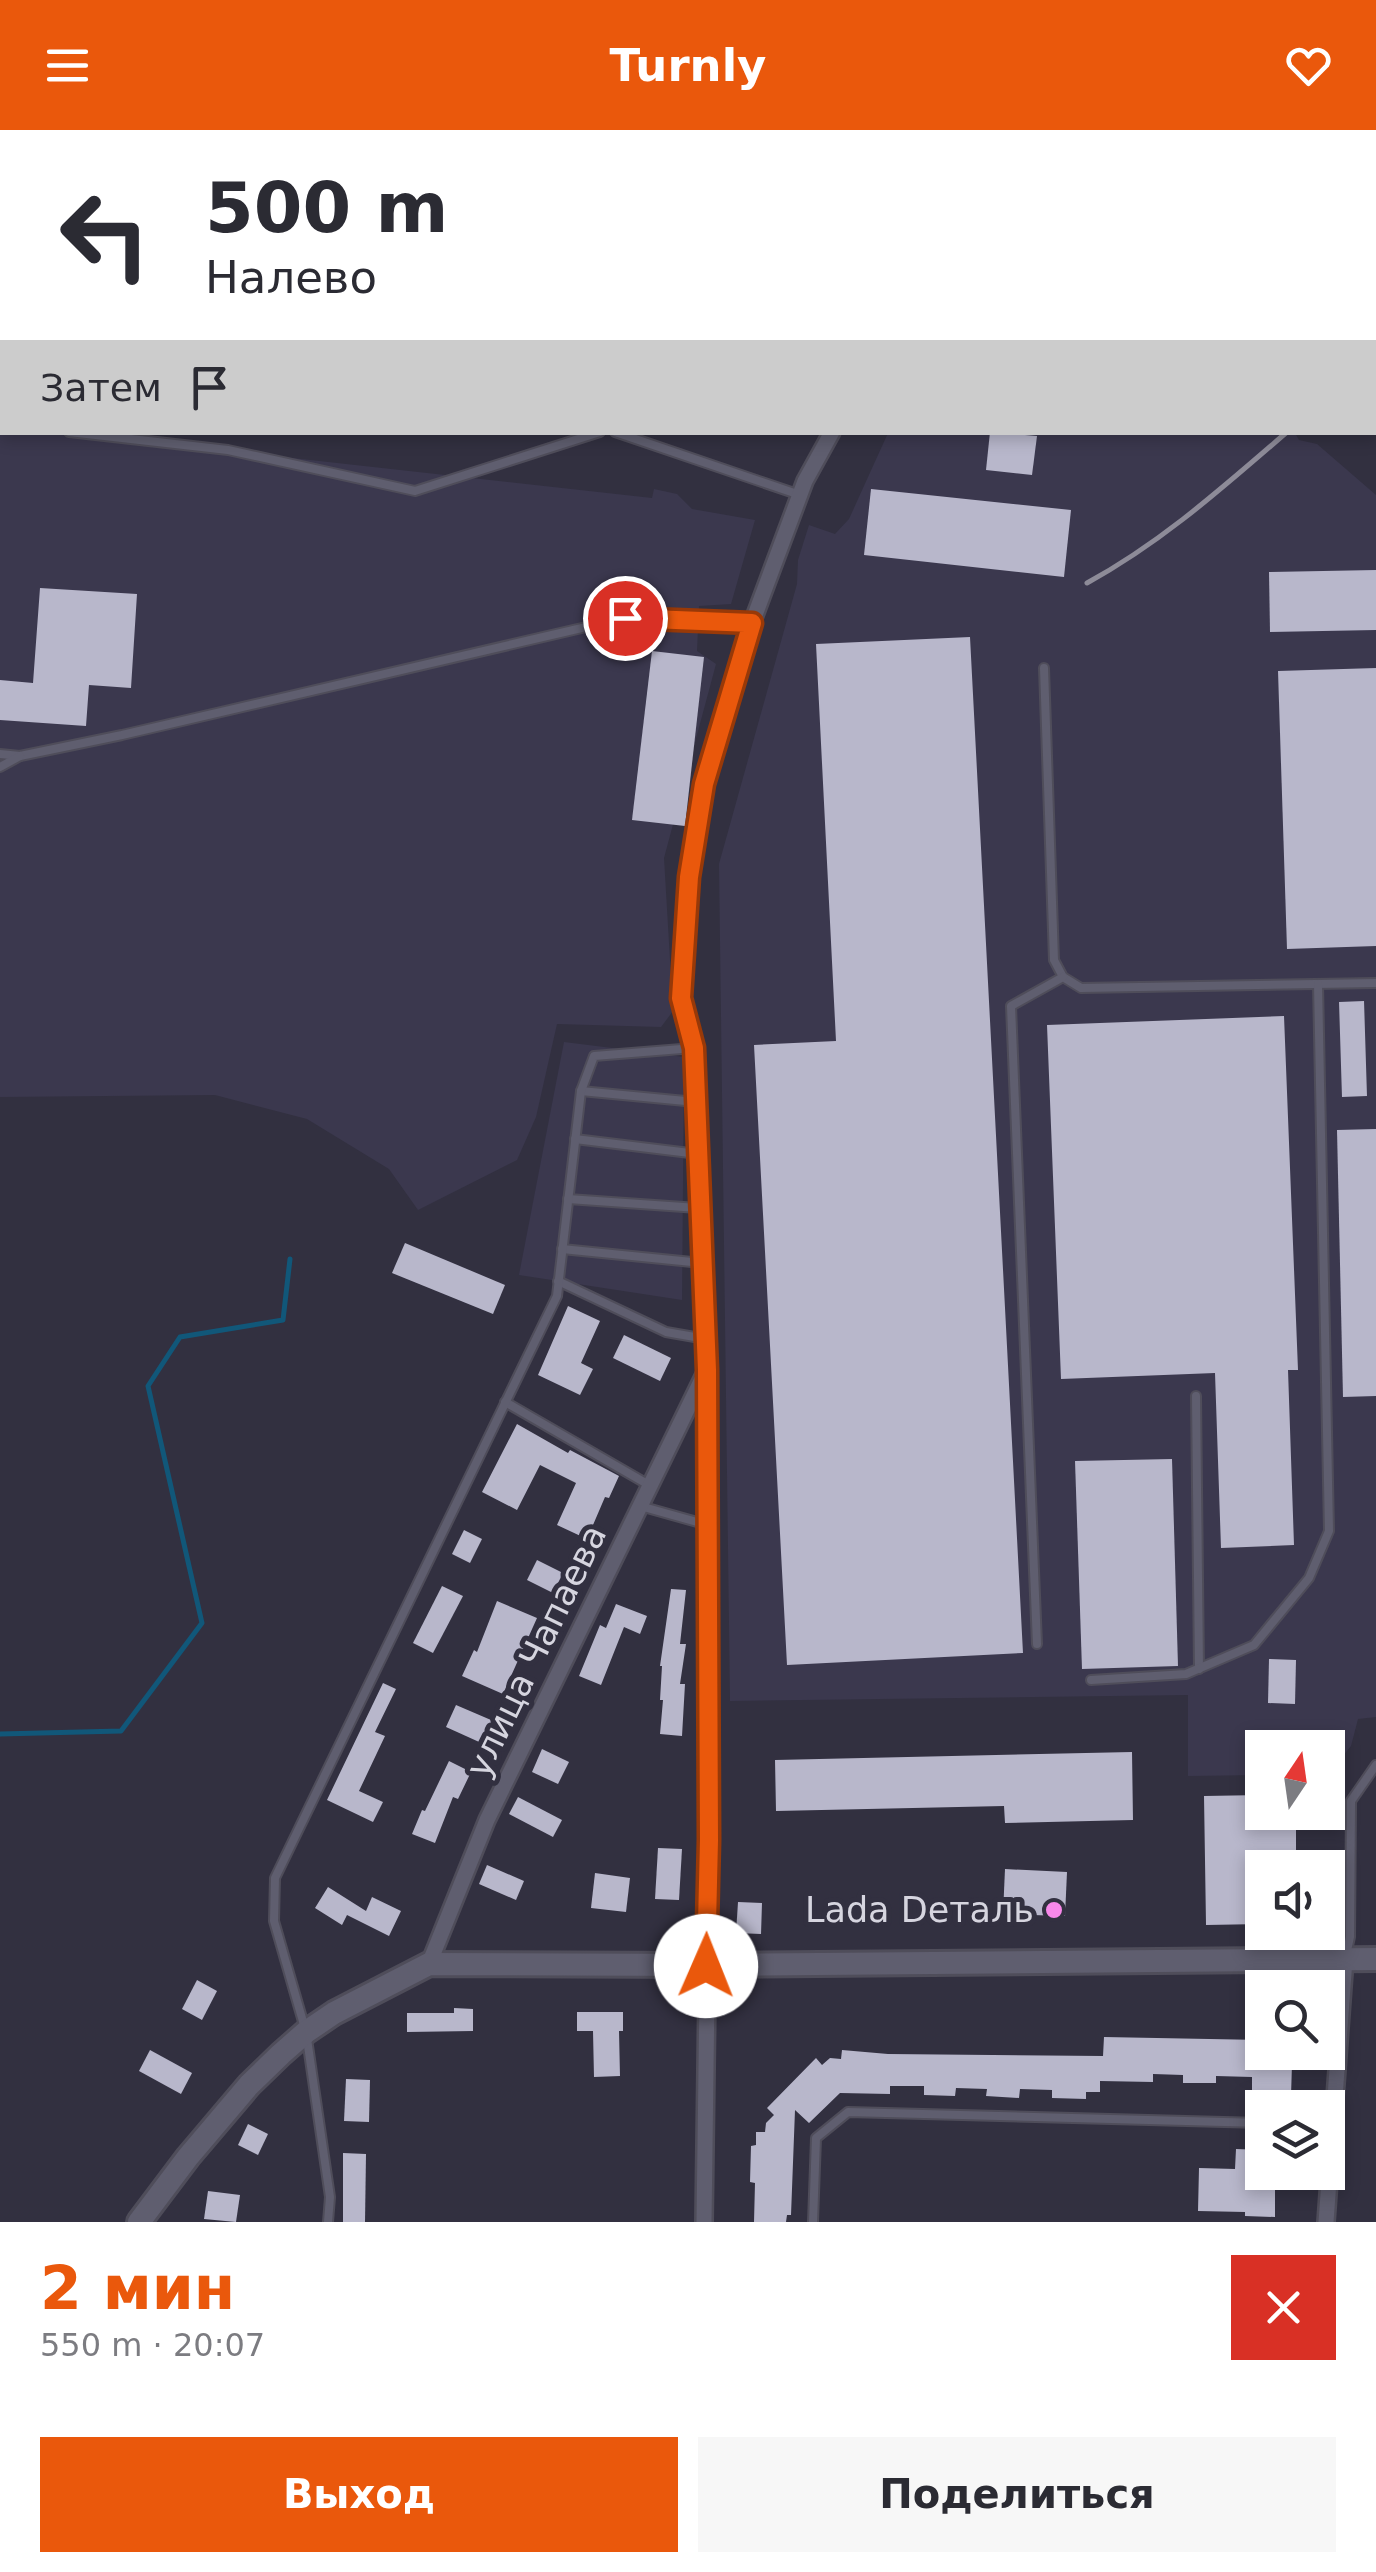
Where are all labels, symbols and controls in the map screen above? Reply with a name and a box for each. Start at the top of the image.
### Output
icon: menu [40,38,95,93]
icon: heart [1281,38,1336,93]
text: Turnly [610,39,766,92]
text: 500 m [205,167,448,249]
icon: left [40,170,170,300]
text: Налево [205,251,377,304]
icon: arrive [182,360,237,415]
text: Затем [40,366,162,410]
pin [583,576,668,661]
icon: arrive [598,591,653,646]
street label: улица Чапаева [458,1518,614,1784]
north arrow [1245,1730,1345,1830]
map controls [1245,1730,1345,2190]
button: sound [1245,1850,1345,1950]
place label: Lada Dеталь [805,1890,1034,1930]
marker: Lada Dеталь [1043,1899,1065,1921]
position arrow [654,1914,758,2018]
button: search [1245,1970,1345,2070]
button: layers [1245,2090,1345,2190]
text: 2 мин [40,2253,235,2323]
button: close [1231,2255,1336,2360]
text: 550 m · 20:07 [40,2326,265,2364]
button: Выход [40,2437,678,2552]
button: Поделиться [698,2437,1336,2552]

